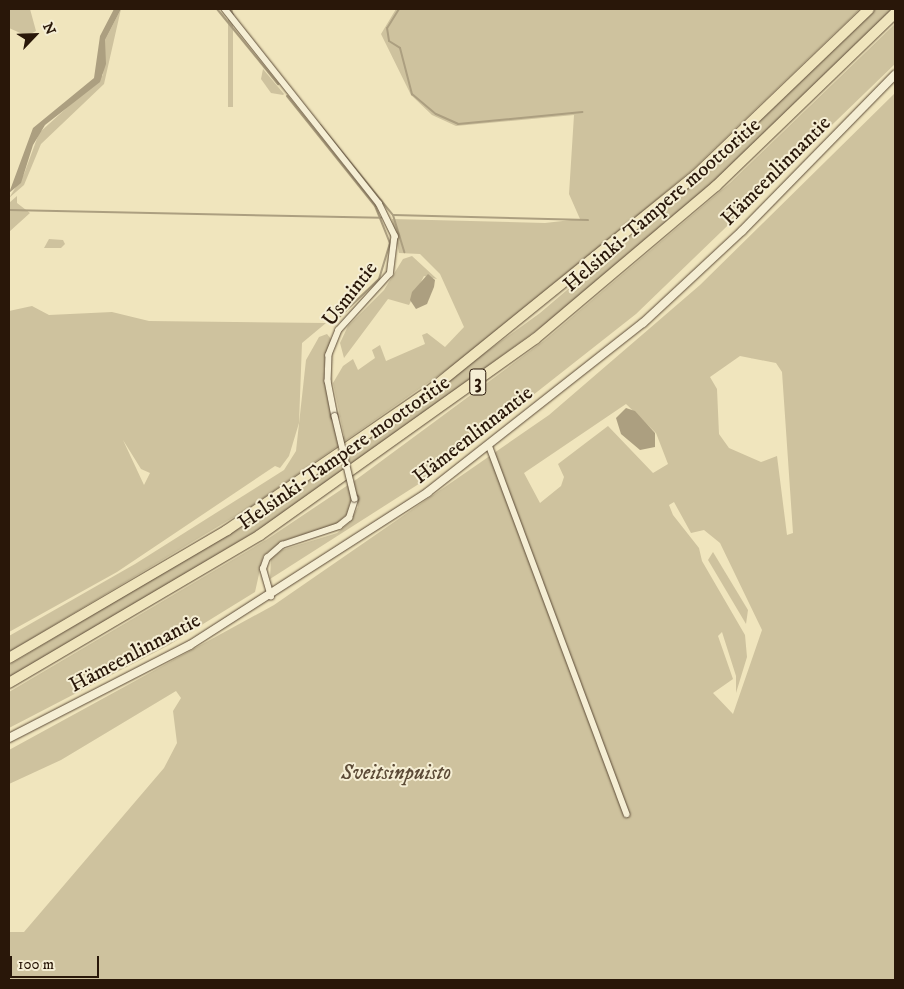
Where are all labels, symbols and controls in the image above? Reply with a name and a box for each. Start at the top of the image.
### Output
north arrow [10,10,60,60]
text: N [38,20,59,38]
street label: Hämeenlinnantie [716,111,836,231]
street label: Helsinki-Tampere moottoritie [558,113,766,297]
street label: Usmintie [317,256,383,332]
road number: 3 [469,364,487,400]
street label: Helsinki-Tampere moottoritie [233,370,455,536]
street label: Hämeenlinnantie [408,380,538,490]
street label: Hämeenlinnantie [65,608,205,698]
park label: Sveitsinpuisto [341,760,451,786]
scale bar [12,946,101,978]
text: 100 m [18,955,54,974]

